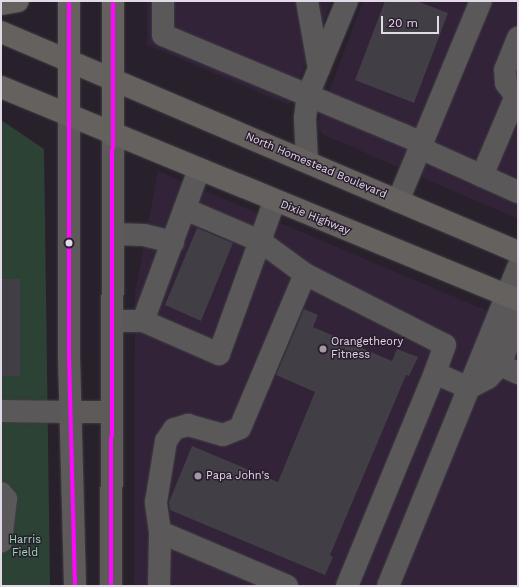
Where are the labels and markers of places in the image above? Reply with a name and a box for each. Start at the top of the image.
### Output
unlabelled marker [64,238,74,248]
place label: Orangetheory Fitness [331,336,403,362]
marker: Orangetheory Fitness [318,344,328,354]
place label: Papa John's [206,469,270,483]
marker: Papa John's [193,471,203,481]

